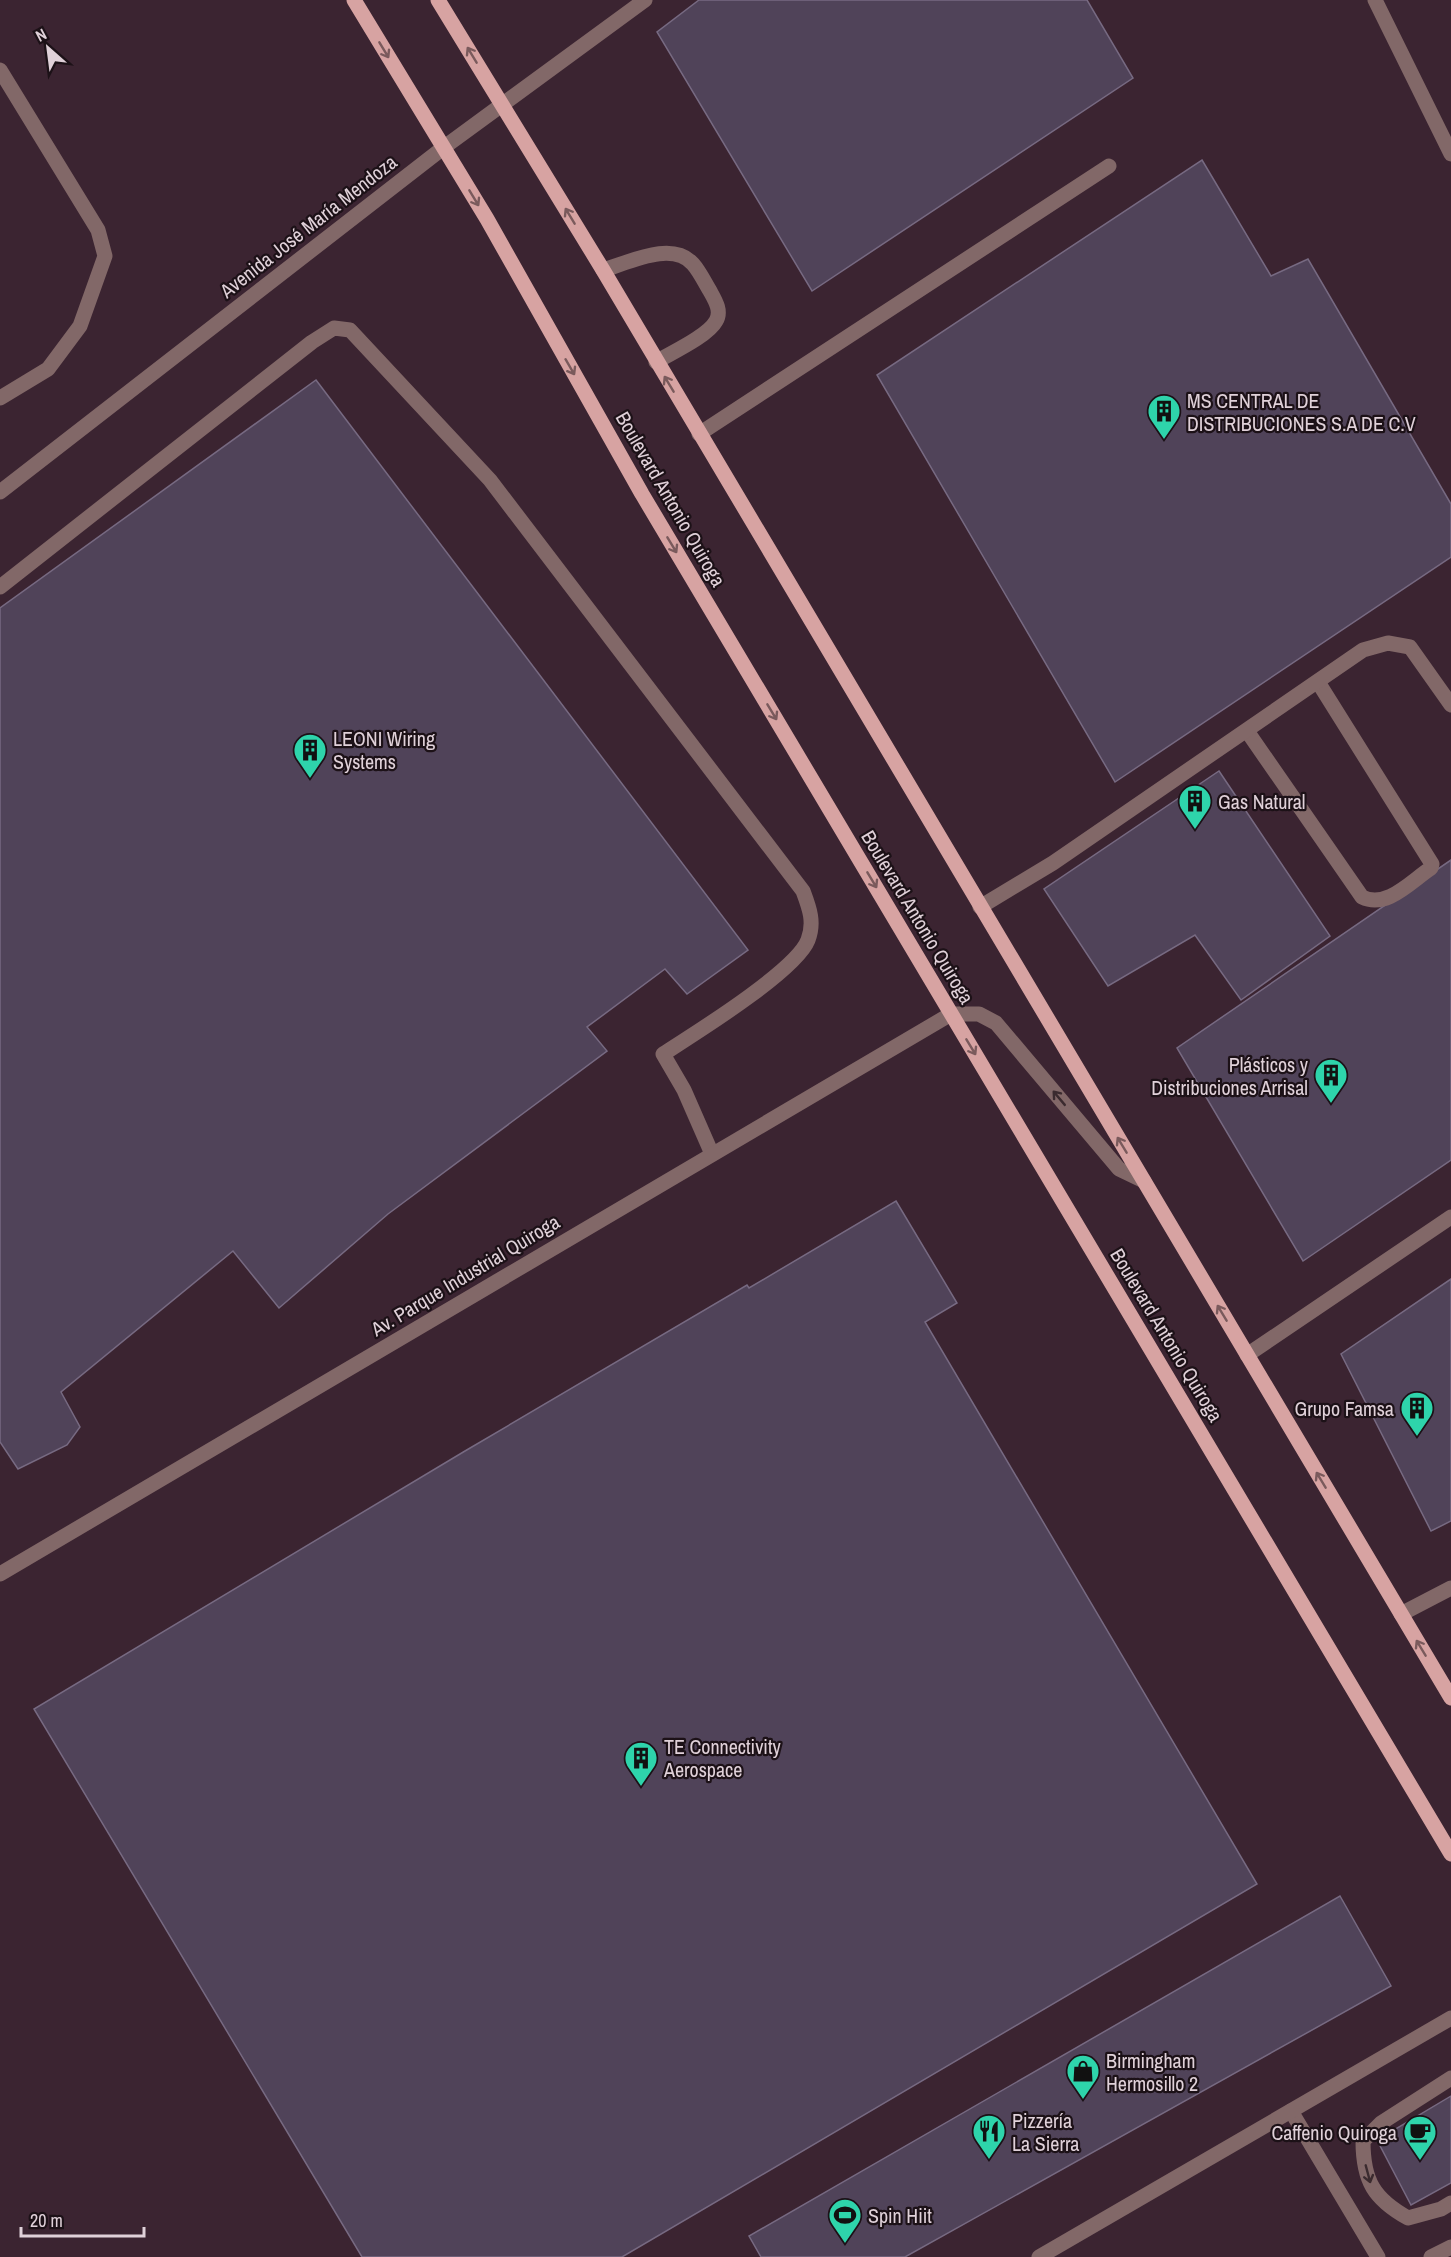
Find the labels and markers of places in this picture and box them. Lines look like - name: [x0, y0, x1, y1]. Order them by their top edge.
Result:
- place label: MS CENTRAL DE DISTRIBUCIONES S.A DE C.V: [1187, 387, 1416, 437]
- building icon: MS CENTRAL DE DISTRIBUCIONES S.A DE C.V: [1146, 393, 1182, 440]
- place label: LEONI Wiring Systems: [333, 725, 435, 775]
- building icon: LEONI Wiring Systems: [292, 732, 328, 779]
- building icon: Gas Natural: [1177, 783, 1213, 830]
- place label: Gas Natural: [1218, 788, 1306, 815]
- place label: Plásticos y Distribuciones Arrisal: [1151, 1051, 1309, 1101]
- building icon: Plásticos y Distribuciones Arrisal: [1313, 1057, 1349, 1104]
- building icon: Grupo Famsa: [1399, 1390, 1435, 1437]
- place label: Grupo Famsa: [1295, 1395, 1394, 1422]
- place label: TE Connectivity Aerospace: [663, 1733, 781, 1783]
- building icon: TE Connectivity Aerospace: [623, 1740, 659, 1787]
- place label: Birmingham Hermosillo 2: [1106, 2047, 1198, 2097]
- shop icon: Birmingham Hermosillo 2: [1065, 2053, 1101, 2100]
- place label: Pizzería La Sierra: [1012, 2107, 1079, 2157]
- restaurant icon: Pizzería La Sierra: [971, 2113, 1007, 2160]
- cafe icon: Caffenio Quiroga: [1402, 2114, 1438, 2161]
- place label: Caffenio Quiroga: [1271, 2119, 1397, 2146]
- sports icon: Spin Hiit: [827, 2197, 863, 2244]
- place label: Spin Hiit: [868, 2202, 932, 2229]

